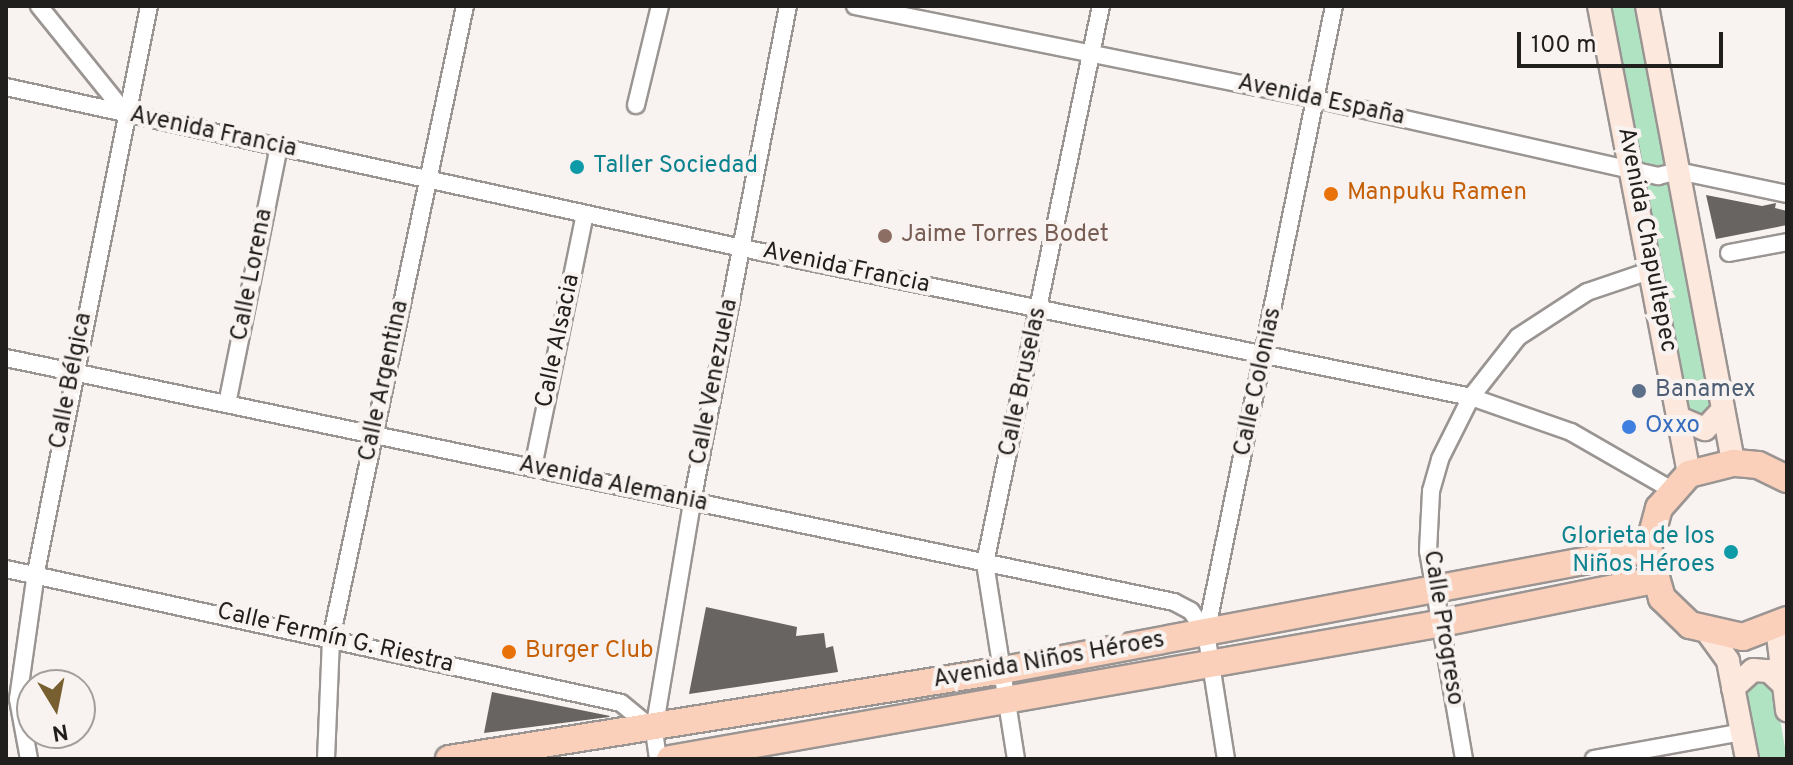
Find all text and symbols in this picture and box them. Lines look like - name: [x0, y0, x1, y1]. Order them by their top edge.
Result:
- scale bar: [1521, 16, 1727, 66]
- text: 100 m: [1531, 31, 1597, 61]
- street label: Avenida España: [1235, 69, 1407, 133]
- street label: Avenida Francia: [127, 101, 299, 165]
- street label: Avenida Chapultepec: [1610, 125, 1682, 355]
- place label: Taller Sociedad: [593, 153, 758, 181]
- marker: Taller Sociedad: [568, 158, 586, 176]
- place label: Manpuku Ramen: [1347, 180, 1527, 208]
- marker: Manpuku Ramen: [1322, 185, 1340, 203]
- street label: Calle Lorena: [226, 206, 280, 344]
- place label: Jaime Torres Bodet: [901, 222, 1110, 250]
- marker: Jaime Torres Bodet: [876, 227, 894, 245]
- street label: Avenida Francia: [760, 237, 932, 301]
- street label: Calle Alsacia: [531, 271, 587, 411]
- street label: Calle Venezuela: [685, 296, 745, 468]
- street label: Calle Argentina: [354, 297, 416, 465]
- street label: Calle Bruselas: [994, 305, 1054, 459]
- street label: Calle Colonias: [1229, 305, 1289, 459]
- street label: Calle Bélgica: [45, 310, 99, 452]
- place label: Banamex: [1655, 377, 1756, 405]
- marker: Banamex: [1630, 382, 1648, 400]
- place label: Oxxo: [1645, 413, 1700, 441]
- marker: Oxxo: [1620, 418, 1638, 436]
- street label: Avenida Alemania: [516, 451, 710, 519]
- place label: Glorieta de los Niños Héroes: [1561, 524, 1715, 580]
- marker: Glorieta de los Niños Héroes: [1722, 543, 1740, 561]
- street label: Calle Progreso: [1416, 549, 1468, 707]
- street label: Calle Fermín G. Riestra: [214, 598, 456, 680]
- street label: Avenida Niños Héroes: [931, 626, 1167, 696]
- place label: Burger Club: [525, 638, 653, 666]
- marker: Burger Club: [500, 643, 518, 661]
- north arrow: [16, 669, 96, 749]
- text: N: [50, 716, 70, 746]

